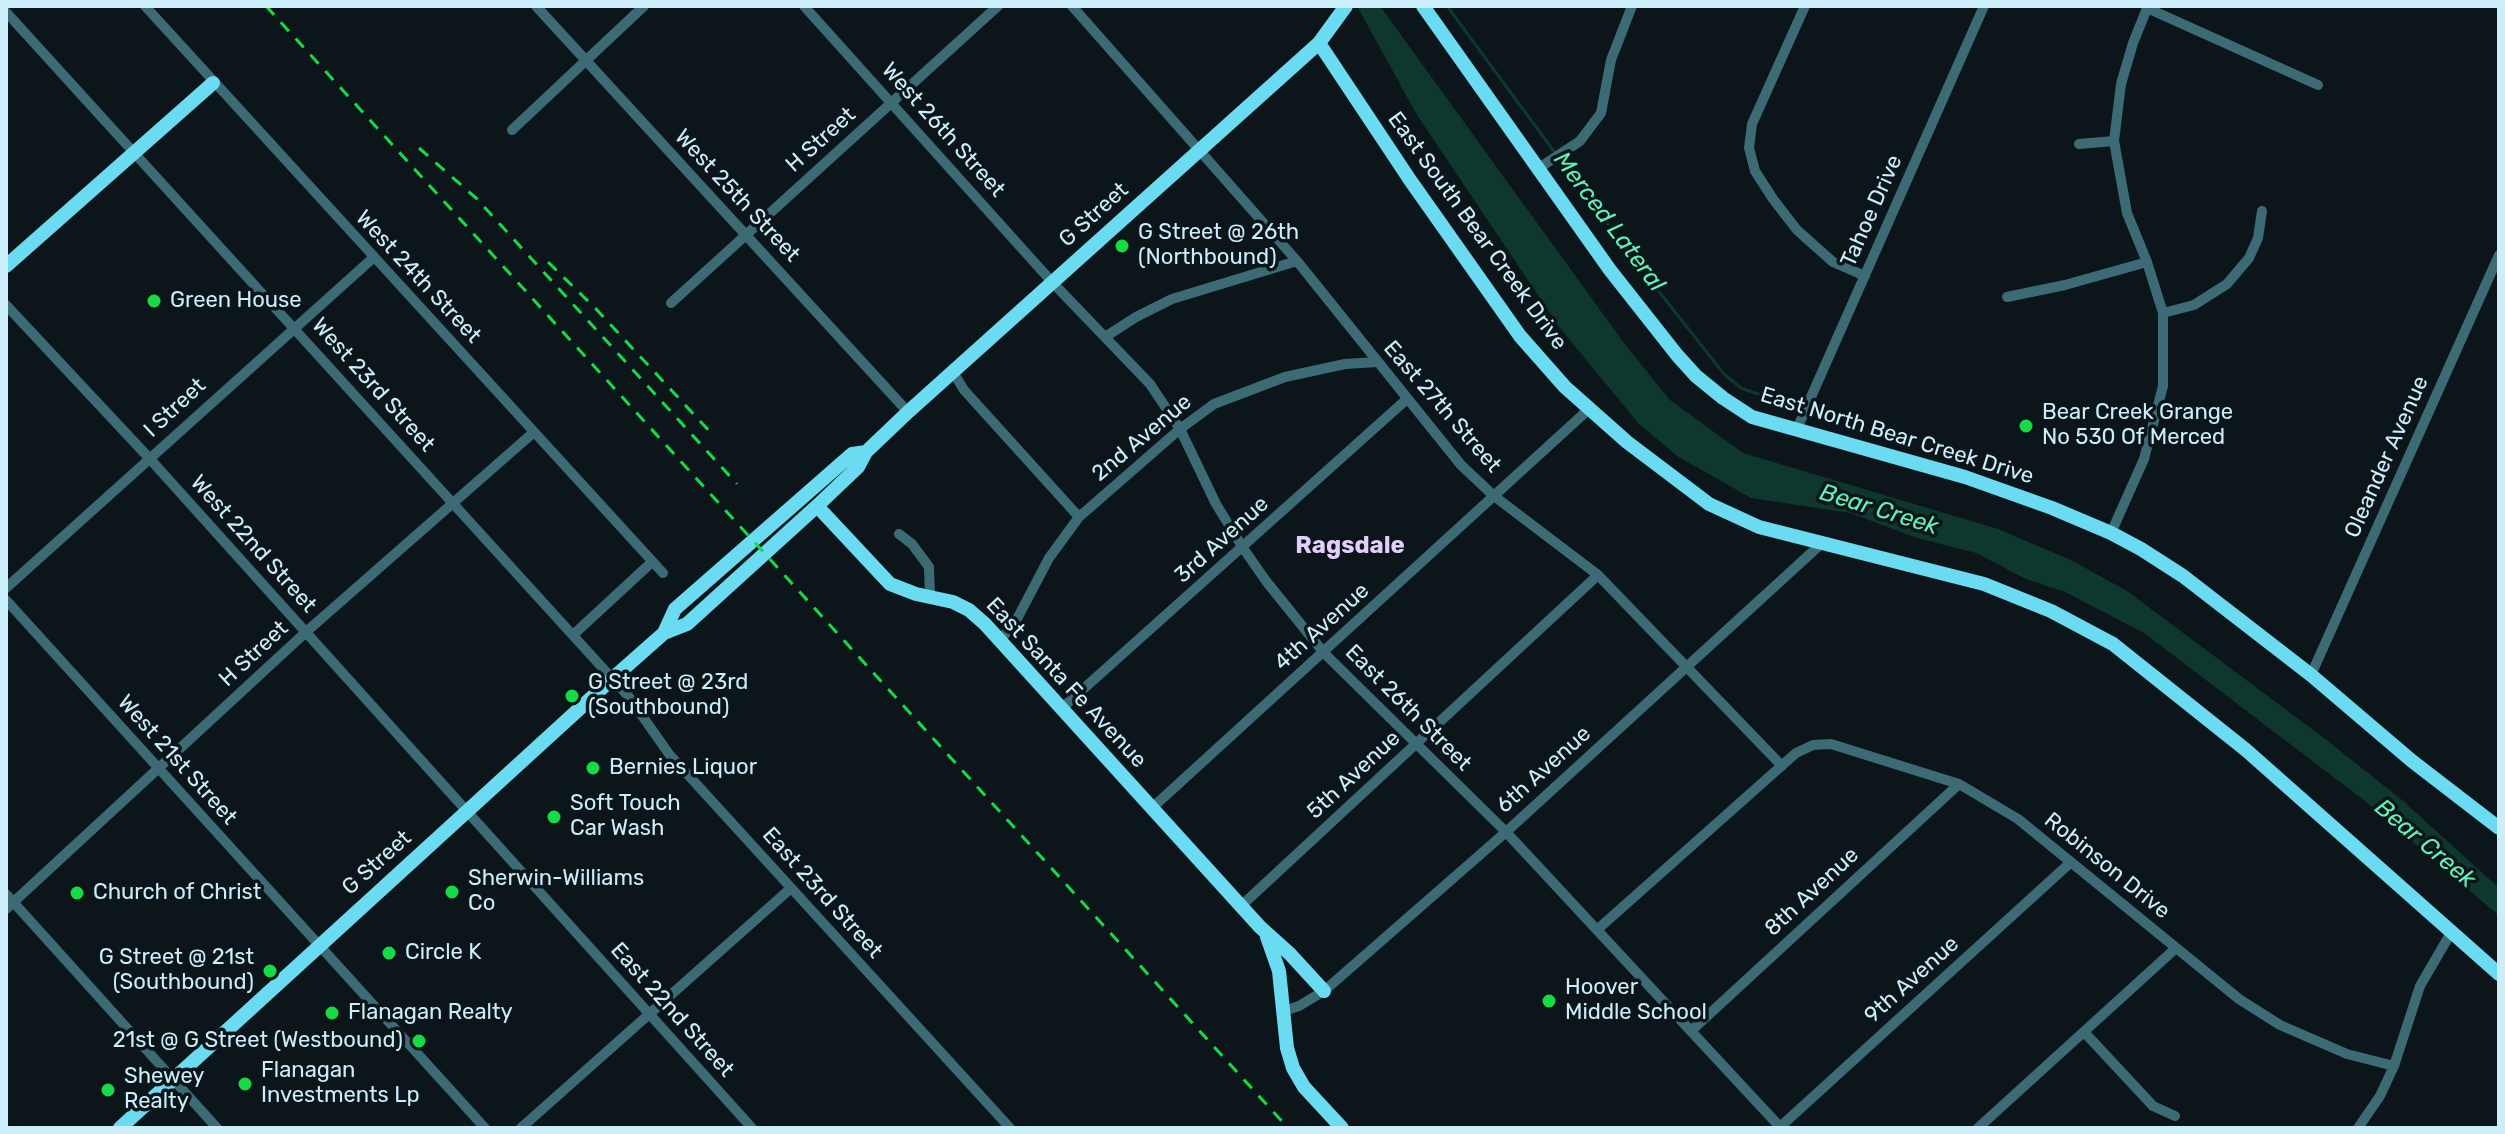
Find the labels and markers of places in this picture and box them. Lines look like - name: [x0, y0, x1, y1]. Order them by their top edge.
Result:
- place label: G Street @ 26th (Northbound): [1138, 220, 1299, 272]
- marker: G Street @ 26th (Northbound): [1113, 237, 1131, 255]
- place label: Green House: [170, 288, 302, 314]
- marker: Green House: [145, 292, 163, 310]
- place label: Bear Creek Grange No 530 Of Merced: [2042, 400, 2233, 452]
- marker: Bear Creek Grange No 530 Of Merced: [2017, 417, 2035, 435]
- place label: G Street @ 23rd (Southbound): [588, 670, 748, 722]
- marker: G Street @ 23rd (Southbound): [563, 687, 581, 705]
- place label: Bernies Liquor: [609, 755, 757, 781]
- marker: Bernies Liquor: [584, 759, 602, 777]
- place label: Soft Touch Car Wash: [570, 791, 681, 842]
- marker: Soft Touch Car Wash: [545, 808, 563, 826]
- place label: Sherwin-Williams Co: [468, 866, 644, 918]
- place label: Church of Christ: [93, 880, 261, 906]
- marker: Sherwin-Williams Co: [443, 883, 461, 901]
- marker: Church of Christ: [68, 884, 86, 902]
- place label: Circle K: [405, 940, 482, 966]
- marker: Circle K: [380, 944, 398, 962]
- place label: G Street @ 21st (Southbound): [99, 945, 254, 996]
- marker: G Street @ 21st (Southbound): [261, 962, 279, 980]
- place label: Hoover Middle School: [1565, 975, 1707, 1026]
- marker: Hoover Middle School: [1540, 992, 1558, 1010]
- place label: Flanagan Realty: [348, 1000, 513, 1026]
- marker: Flanagan Realty: [323, 1004, 341, 1022]
- place label: 21st @ G Street (Westbound): [113, 1028, 403, 1054]
- marker: 21st @ G Street (Westbound): [410, 1032, 428, 1050]
- place label: Flanagan Investments Lp: [261, 1058, 420, 1110]
- place label: Shewey Realty: [124, 1064, 204, 1116]
- marker: Flanagan Investments Lp: [236, 1075, 254, 1093]
- marker: Shewey Realty: [99, 1081, 117, 1099]

